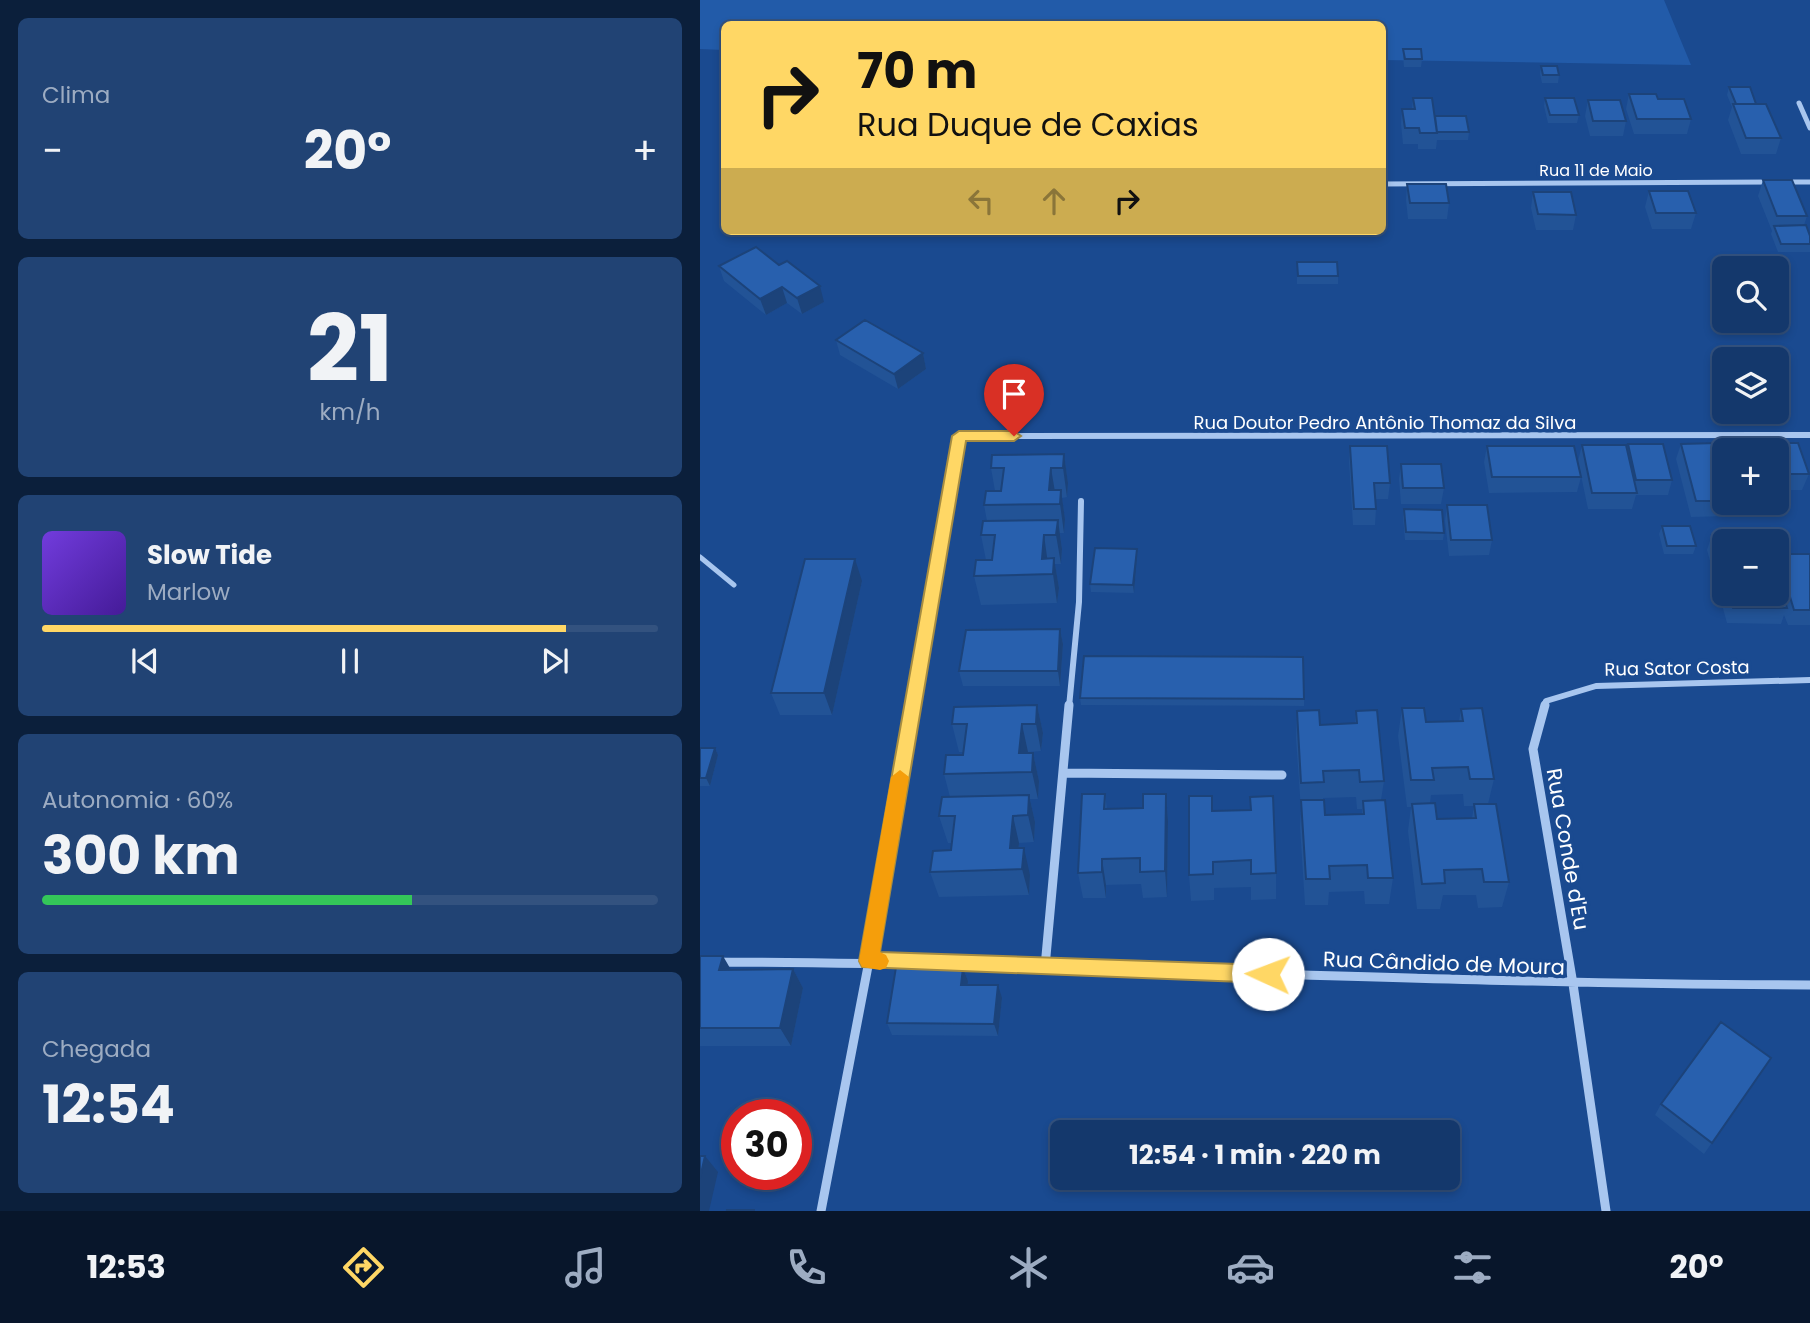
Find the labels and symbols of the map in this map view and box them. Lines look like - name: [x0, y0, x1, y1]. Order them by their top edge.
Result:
- street label: Rua 11 de Maio: [1539, 159, 1653, 182]
- pin: [984, 364, 1044, 436]
- street label: Rua Doutor Pedro Antônio Thomaz da Silva: [1194, 410, 1576, 435]
- street label: Rua Sator Costa: [1604, 654, 1750, 682]
- street label: Rua Conde d'Eu: [1540, 766, 1596, 932]
- position arrow: [1231, 937, 1305, 1011]
- street label: Rua Cândido de Moura: [1322, 944, 1566, 982]
- speed limit sign: 30: [721, 1099, 812, 1190]

